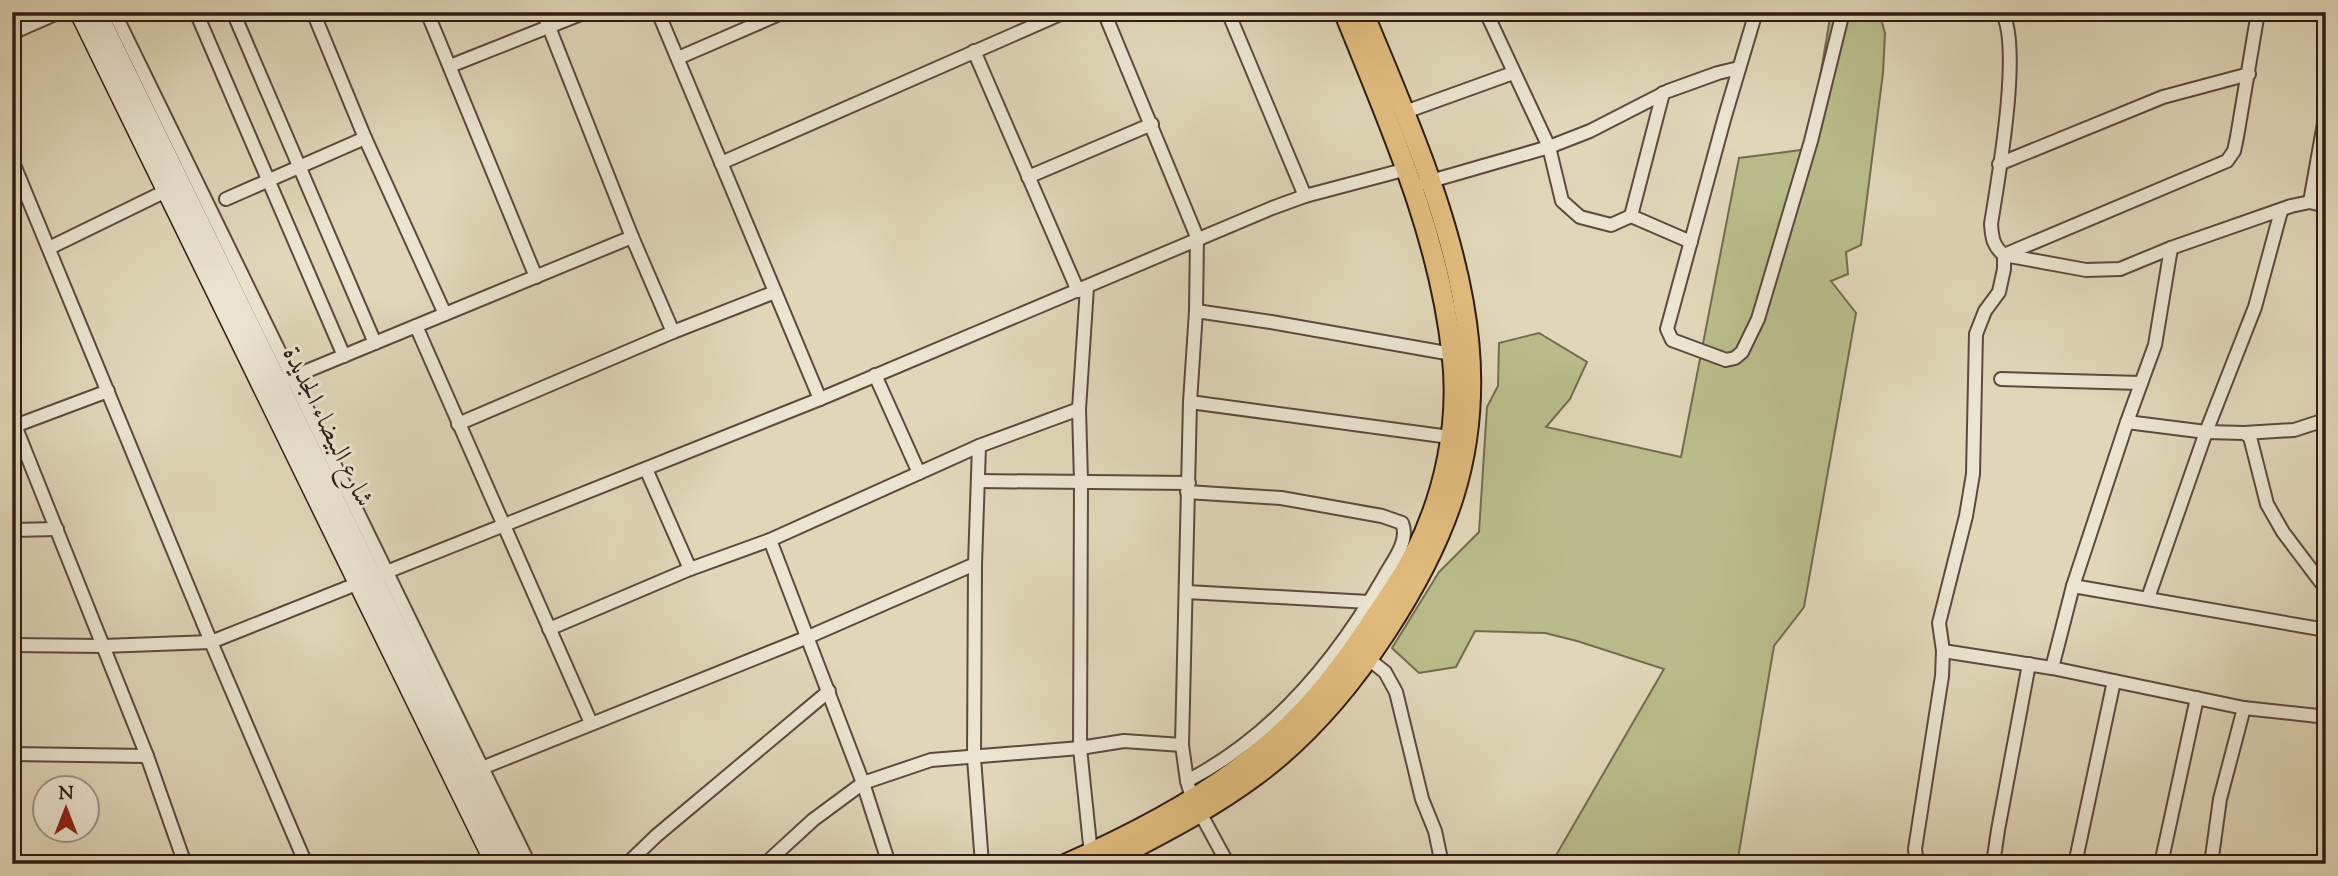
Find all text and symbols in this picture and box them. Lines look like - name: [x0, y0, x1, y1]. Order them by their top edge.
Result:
- street label: شارع البيضاء الجديدة: [271, 341, 382, 514]
- north arrow: [32, 774, 102, 844]
- text: N: [58, 781, 74, 808]

